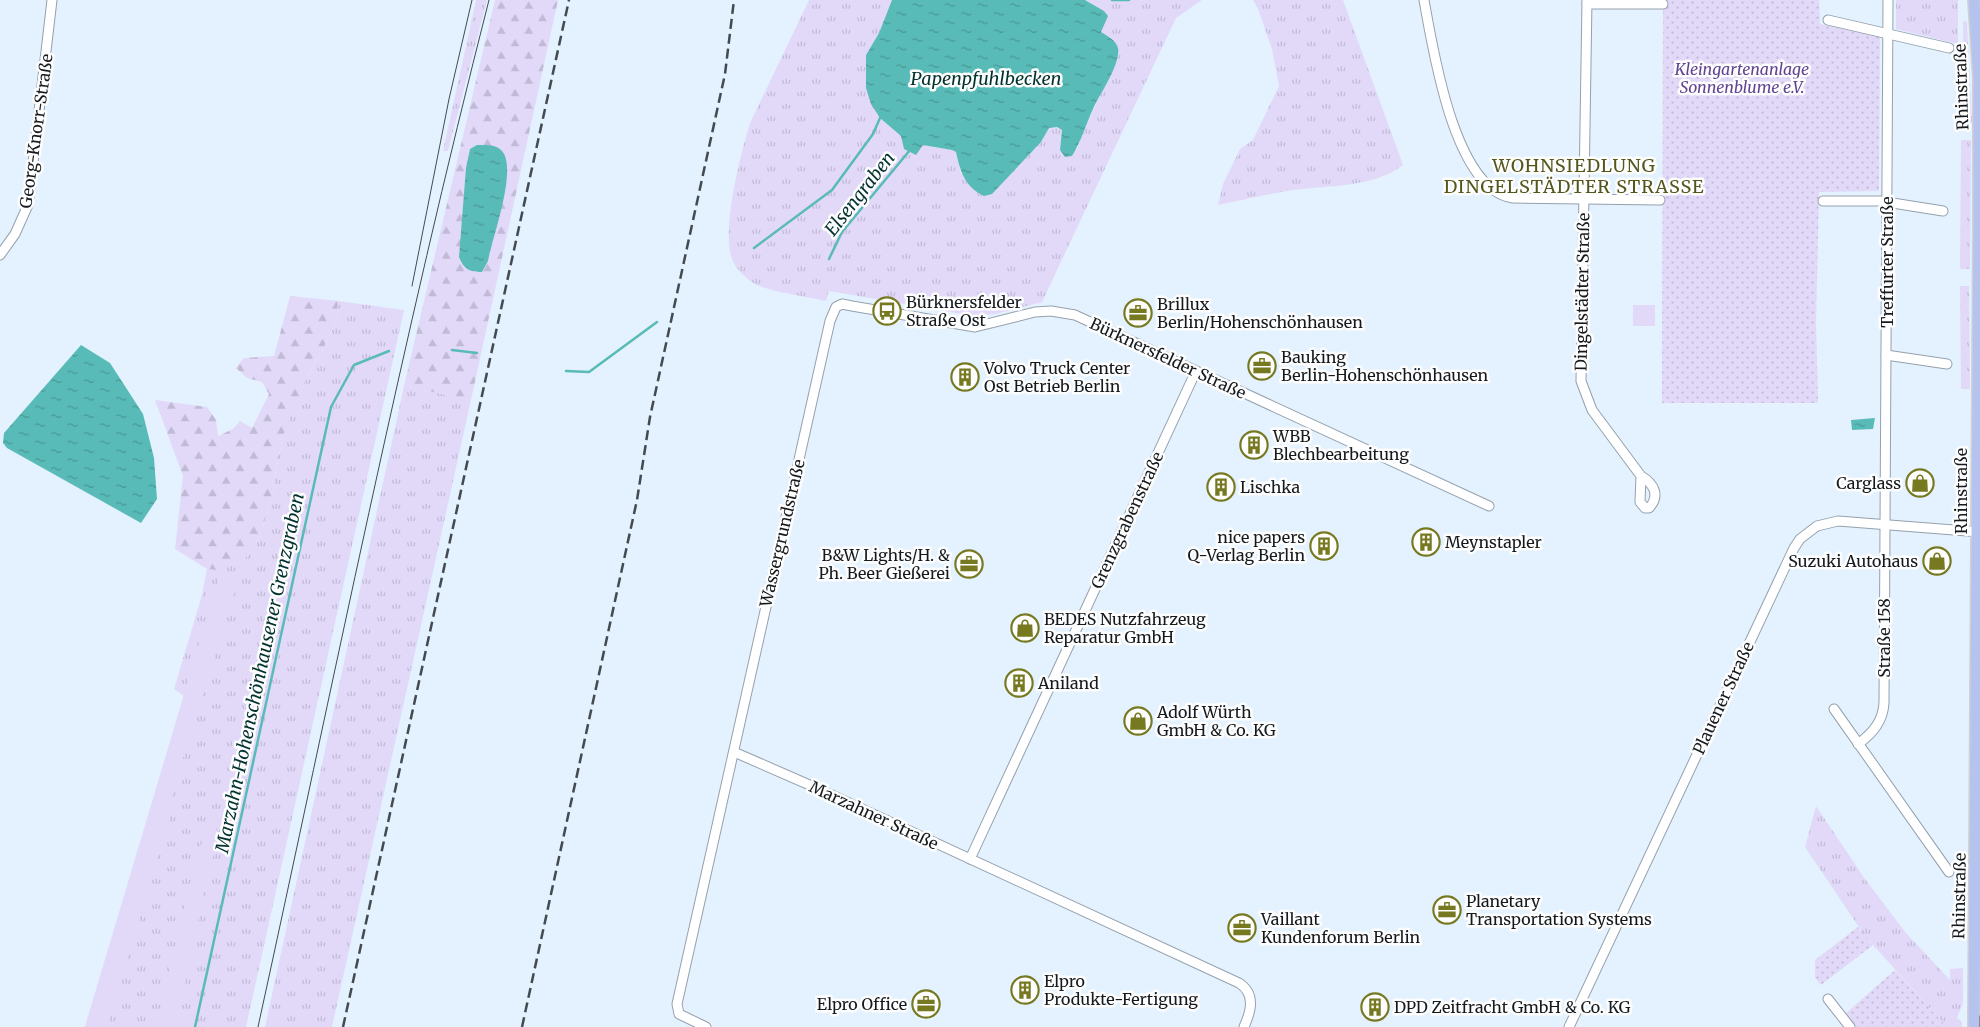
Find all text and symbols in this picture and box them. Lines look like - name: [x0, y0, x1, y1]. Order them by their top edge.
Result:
- street label: Rhinstraße: [1949, 44, 1973, 130]
- street label: Georg-Knorr-Straße: [15, 53, 57, 209]
- park label: Kleingartenanlage Sonnenblume e.V.: [1674, 59, 1809, 97]
- water label: Papenpfuhlbecken: [911, 67, 1061, 90]
- water label: Elsengraben: [820, 147, 900, 240]
- district label: WOHNSIEDLUNG DINGELSTÄDTER STRASSE: [1444, 154, 1704, 198]
- street label: Treffurter Straße: [1877, 196, 1897, 328]
- street label: Dingelstädter Straße: [1571, 213, 1593, 371]
- place label: Bürknersfelder Straße Ost: [906, 292, 1022, 330]
- place label: Brillux Berlin/Hohenschönhausen: [1157, 294, 1363, 332]
- bus stop icon: Bürknersfelder Straße Ost: [872, 296, 902, 326]
- office icon: Brillux Berlin/Hohenschönhausen: [1123, 298, 1153, 328]
- street label: Bürknersfelder Straße: [1087, 313, 1249, 403]
- place label: Bauking Berlin-Hohenschönhausen: [1281, 347, 1489, 385]
- office icon: Bauking Berlin-Hohenschönhausen: [1247, 351, 1277, 381]
- place label: Volvo Truck Center Ost Betrieb Berlin: [983, 358, 1130, 396]
- building icon: Volvo Truck Center Ost Betrieb Berlin: [950, 362, 980, 392]
- place label: WBB Blechbearbeitung: [1272, 426, 1409, 464]
- building icon: WBB Blechbearbeitung: [1239, 430, 1269, 460]
- street label: Grenzgrabenstraße: [1087, 448, 1167, 592]
- street label: Rhinstraße: [1951, 448, 1971, 534]
- street label: Wassergrundstraße: [755, 457, 809, 610]
- shop icon: Carglass: [1905, 468, 1935, 498]
- building icon: Lischka: [1206, 472, 1236, 502]
- place label: Carglass: [1836, 473, 1901, 493]
- place label: Lischka: [1240, 477, 1300, 497]
- water label: Marzahn-Hohenschönhausener Grenzgraben: [210, 491, 309, 856]
- place label: nice papers Q-Verlag Berlin: [1188, 527, 1305, 565]
- building icon: Meynstapler: [1411, 527, 1441, 557]
- building icon: nice papers Q-Verlag Berlin: [1309, 531, 1339, 561]
- place label: Meynstapler: [1445, 532, 1542, 552]
- place label: B&W Lights/H. & Ph. Beer Gießerei: [819, 545, 950, 583]
- shop icon: Suzuki Autohaus: [1922, 546, 1952, 576]
- office icon: B&W Lights/H. & Ph. Beer Gießerei: [954, 549, 984, 579]
- place label: Suzuki Autohaus: [1788, 551, 1918, 571]
- street label: Straße 158: [1874, 598, 1894, 678]
- place label: BEDES Nutzfahrzeug Reparatur GmbH: [1044, 609, 1206, 647]
- shop icon: BEDES Nutzfahrzeug Reparatur GmbH: [1010, 613, 1040, 643]
- street label: Plauener Straße: [1688, 639, 1758, 757]
- building icon: Aniland: [1004, 668, 1034, 698]
- place label: Aniland: [1037, 673, 1099, 693]
- place label: Adolf Würth GmbH & Co. KG: [1156, 702, 1276, 740]
- shop icon: Adolf Würth GmbH & Co. KG: [1123, 706, 1153, 736]
- street label: Marzahner Straße: [806, 776, 942, 854]
- street label: Rhinstraße: [1948, 853, 1970, 939]
- place label: Planetary Transportation Systems: [1466, 891, 1652, 929]
- office icon: Planetary Transportation Systems: [1432, 895, 1462, 925]
- place label: Vaillant Kundenforum Berlin: [1260, 909, 1421, 947]
- office icon: Vaillant Kundenforum Berlin: [1227, 913, 1257, 943]
- place label: Elpro Produkte-Fertigung: [1044, 971, 1198, 1009]
- building icon: Elpro Produkte-Fertigung: [1010, 975, 1040, 1005]
- office icon: Elpro Office: [911, 989, 941, 1019]
- building icon: DPD Zeitfracht GmbH & Co. KG: [1360, 992, 1390, 1022]
- place label: Elpro Office: [817, 994, 907, 1014]
- place label: DPD Zeitfracht GmbH & Co. KG: [1394, 997, 1631, 1017]

